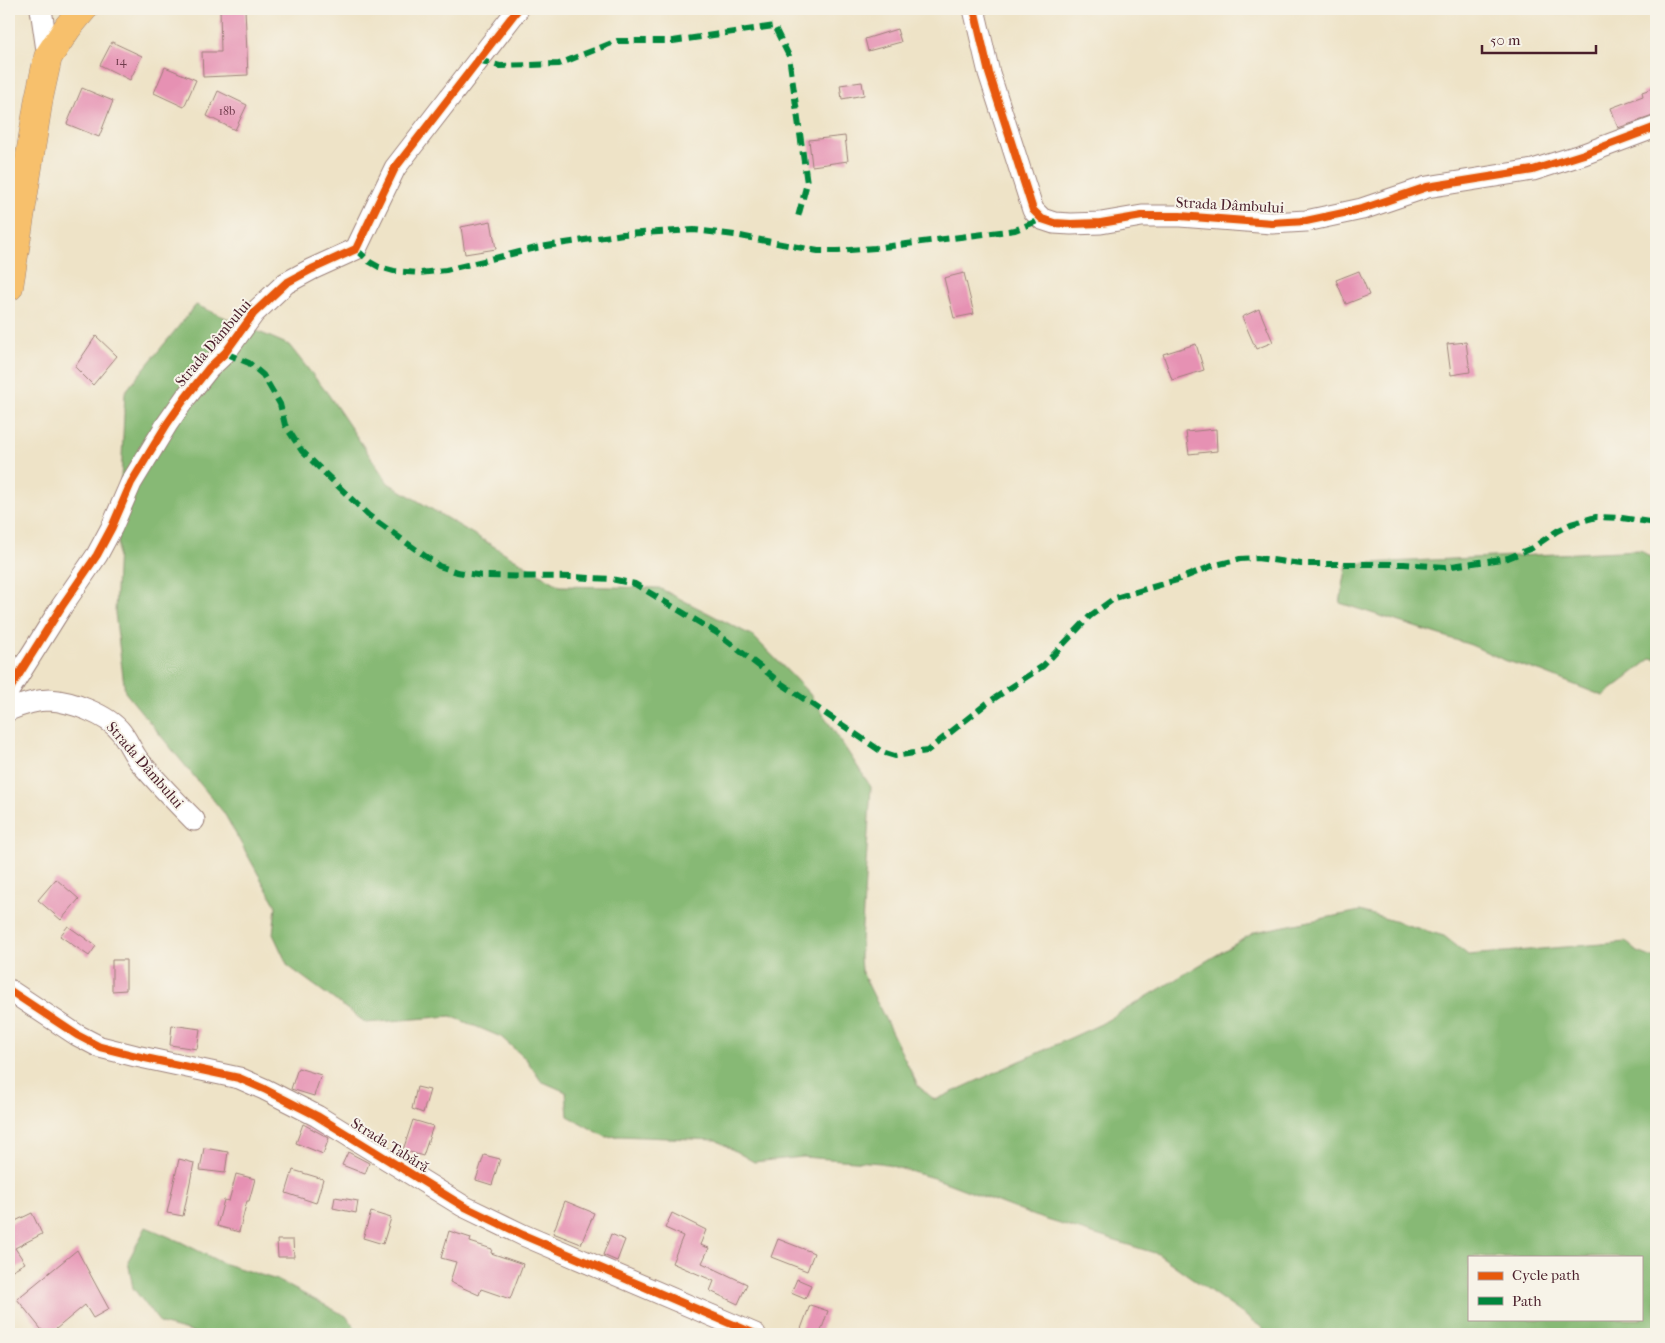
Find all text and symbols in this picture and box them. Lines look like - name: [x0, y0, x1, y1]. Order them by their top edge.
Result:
- scale bar: [1482, 22, 1596, 54]
- text: 50 m: [1490, 31, 1521, 49]
- house number: 14: [115, 54, 128, 68]
- house number: 18b: [219, 104, 235, 118]
- street label: Strada Dâmbului: [1175, 193, 1285, 217]
- street label: Strada Dâmbului: [171, 295, 255, 390]
- street label: Strada Dâmbului: [103, 718, 188, 812]
- street label: Strada Tabără: [348, 1114, 433, 1177]
- legend: [1468, 1256, 1642, 1320]
- text: Cycle path: [1512, 1266, 1580, 1284]
- text: Path: [1512, 1292, 1542, 1310]

